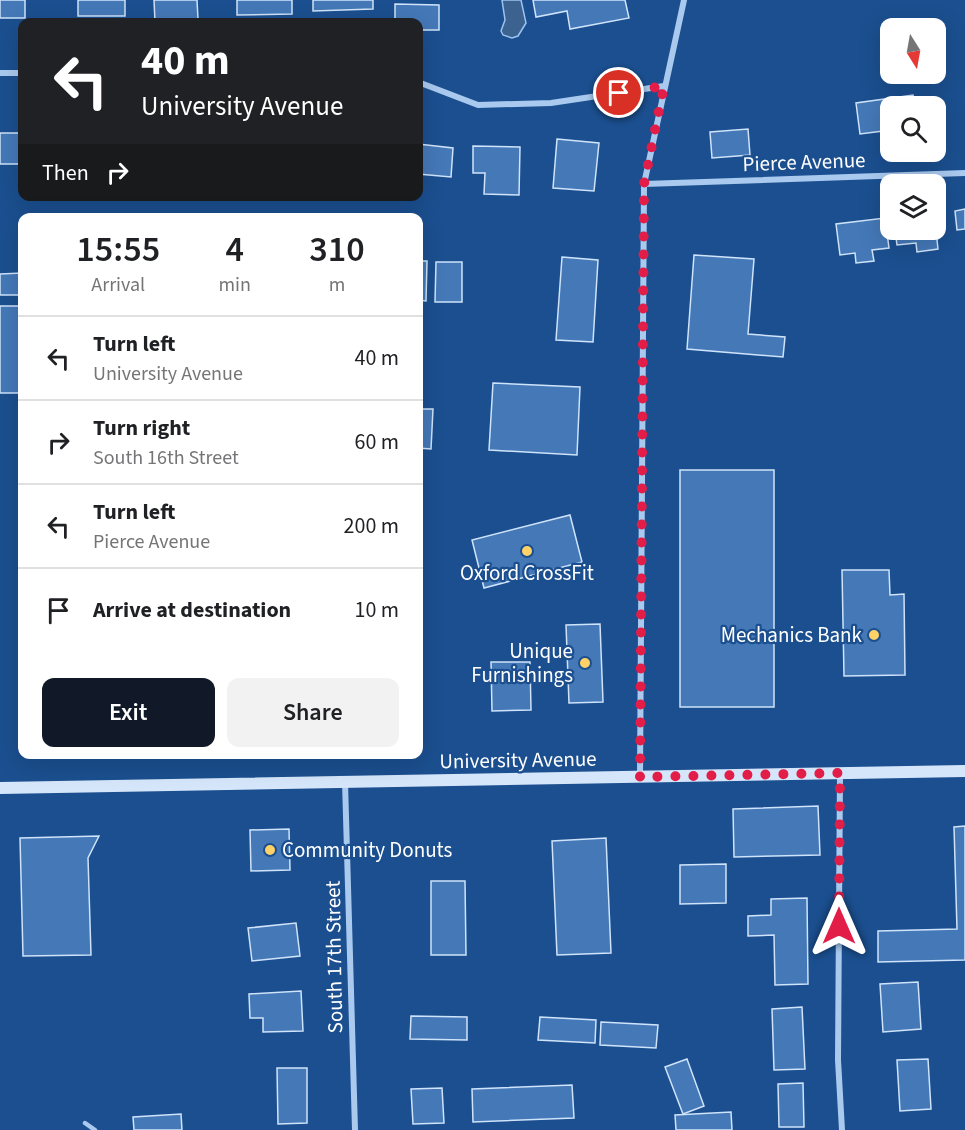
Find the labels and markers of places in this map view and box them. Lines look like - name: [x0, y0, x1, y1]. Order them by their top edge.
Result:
- pin: [593, 67, 644, 118]
- marker: Oxford CrossFit: [520, 544, 534, 558]
- place label: Oxford CrossFit: [460, 558, 594, 588]
- place label: Mechanics Bank: [721, 620, 863, 650]
- marker: Mechanics Bank: [867, 628, 881, 642]
- place label: Unique Furnishings: [471, 636, 573, 690]
- marker: Unique Furnishings: [578, 656, 592, 670]
- place label: Community Donuts: [282, 835, 452, 865]
- marker: Community Donuts: [263, 843, 277, 857]

